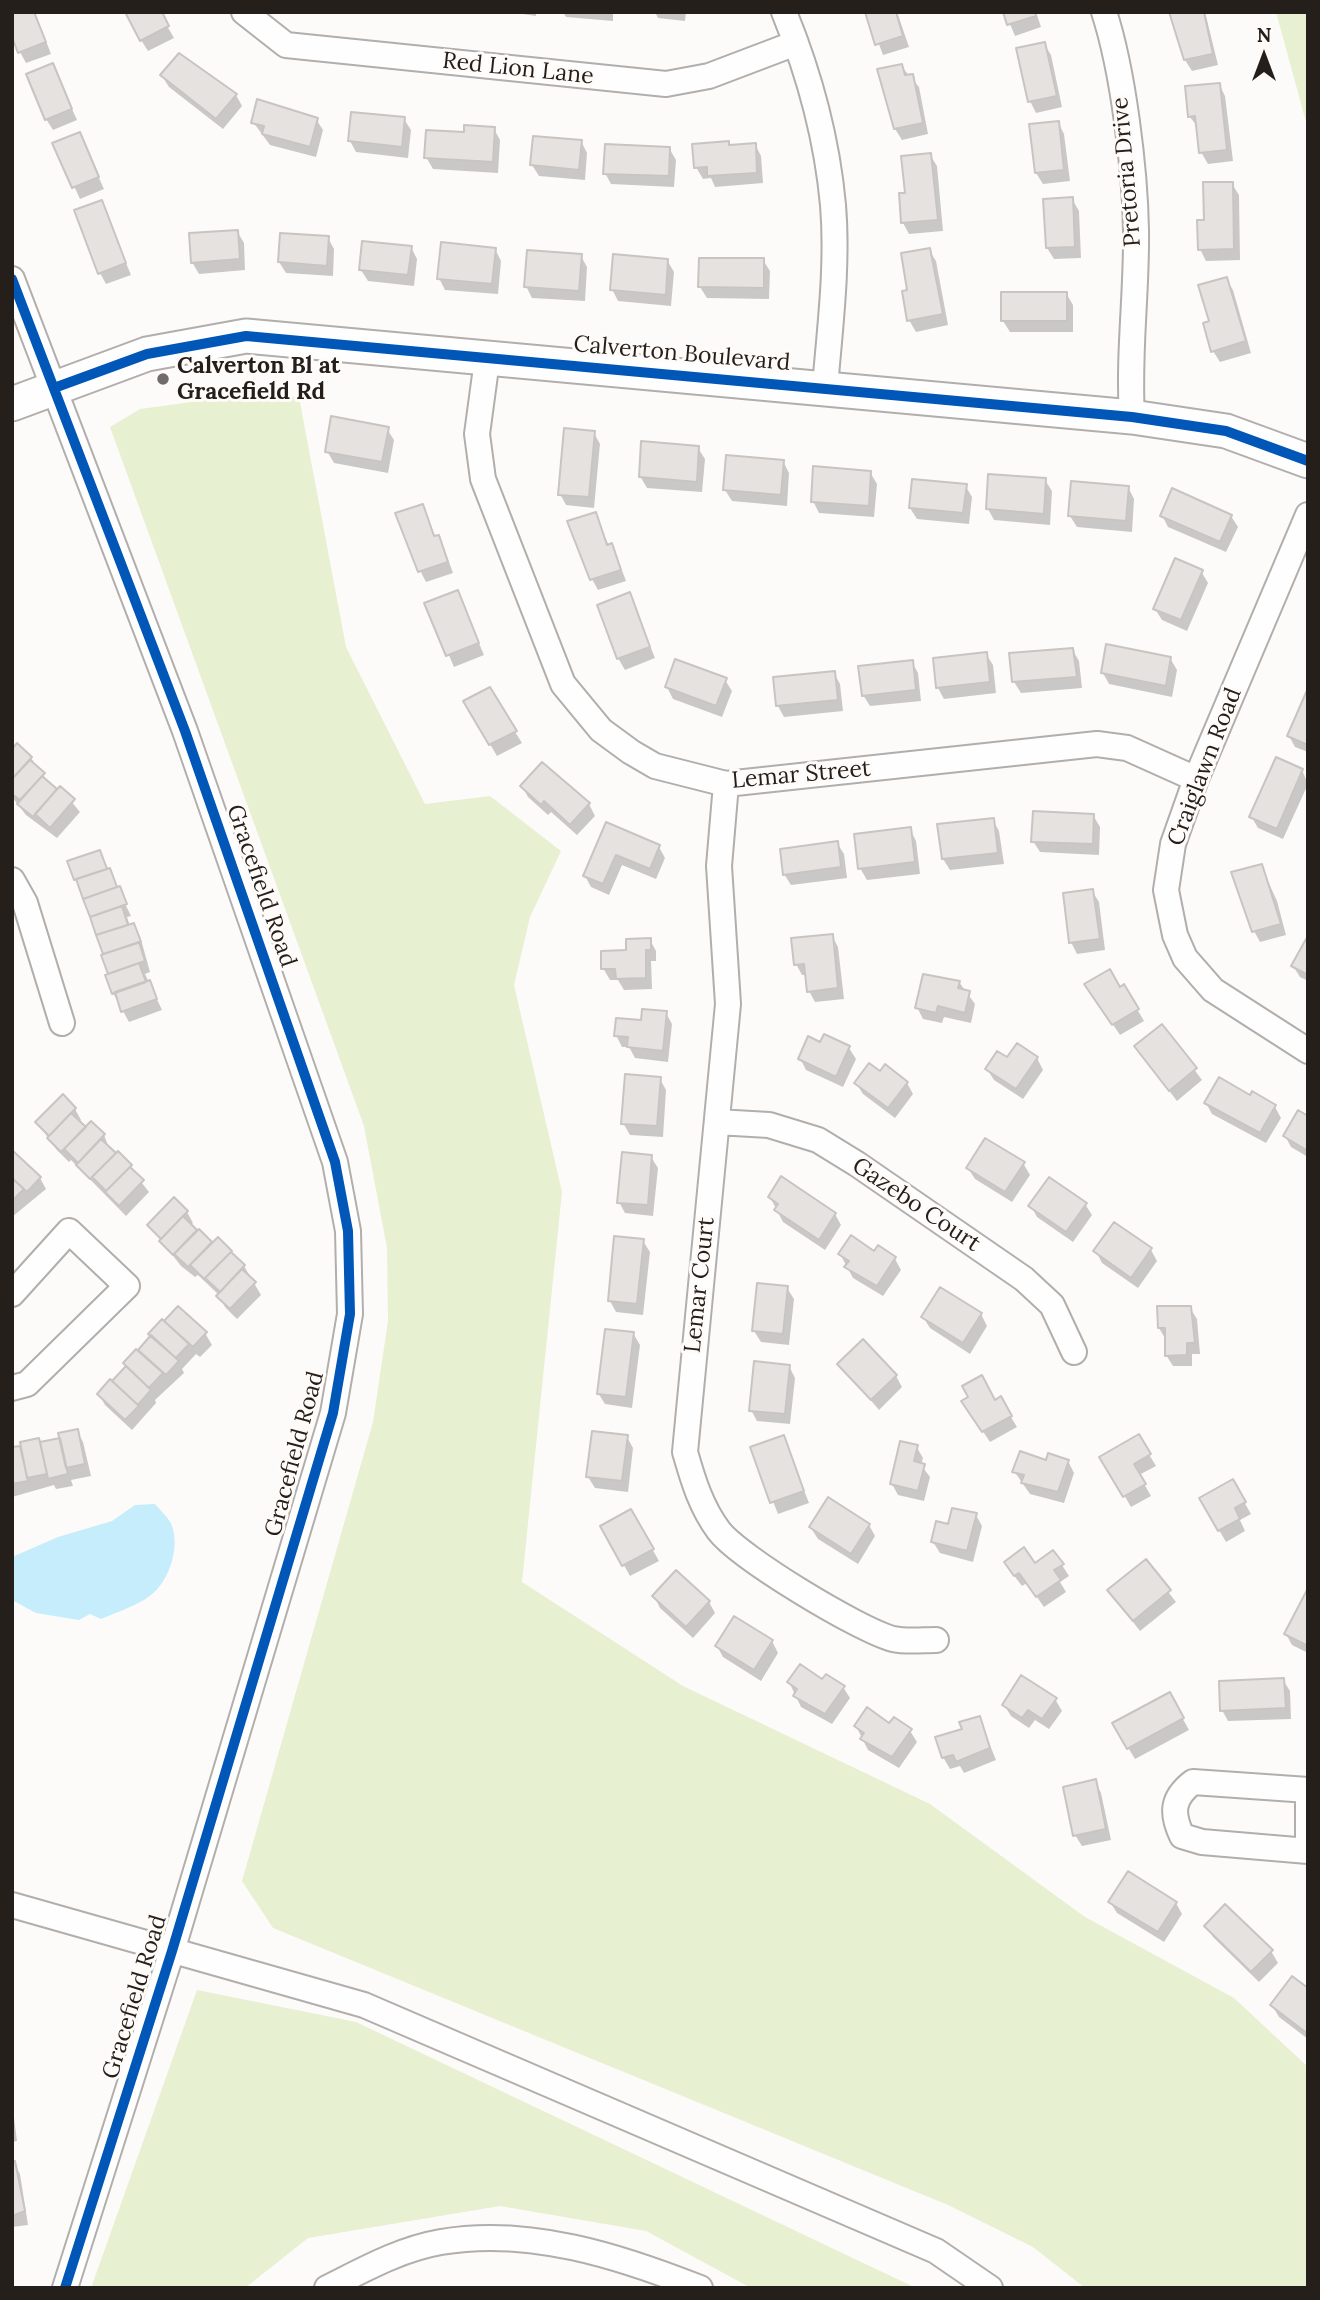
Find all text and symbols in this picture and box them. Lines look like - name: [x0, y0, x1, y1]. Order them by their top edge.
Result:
- north arrow: [1229, 21, 1299, 91]
- text: N: [1257, 23, 1271, 47]
- street label: Red Lion Lane: [441, 47, 595, 91]
- street label: Pretoria Drive: [1107, 96, 1147, 248]
- street label: Calverton Boulevard: [572, 331, 792, 377]
- place label: Calverton Bl at Gracefield Rd: [177, 352, 340, 406]
- marker: Calverton Bl at Gracefield Rd: [155, 371, 171, 387]
- street label: Craiglawn Road: [1162, 684, 1248, 850]
- street label: Lemar Street: [730, 755, 872, 795]
- street label: Gracefield Road: [220, 801, 302, 971]
- street label: Gazebo Court: [847, 1152, 985, 1258]
- street label: Lemar Court: [679, 1216, 721, 1354]
- street label: Gracefield Road: [260, 1368, 330, 1540]
- street label: Gracefield Road: [97, 1912, 173, 2082]

